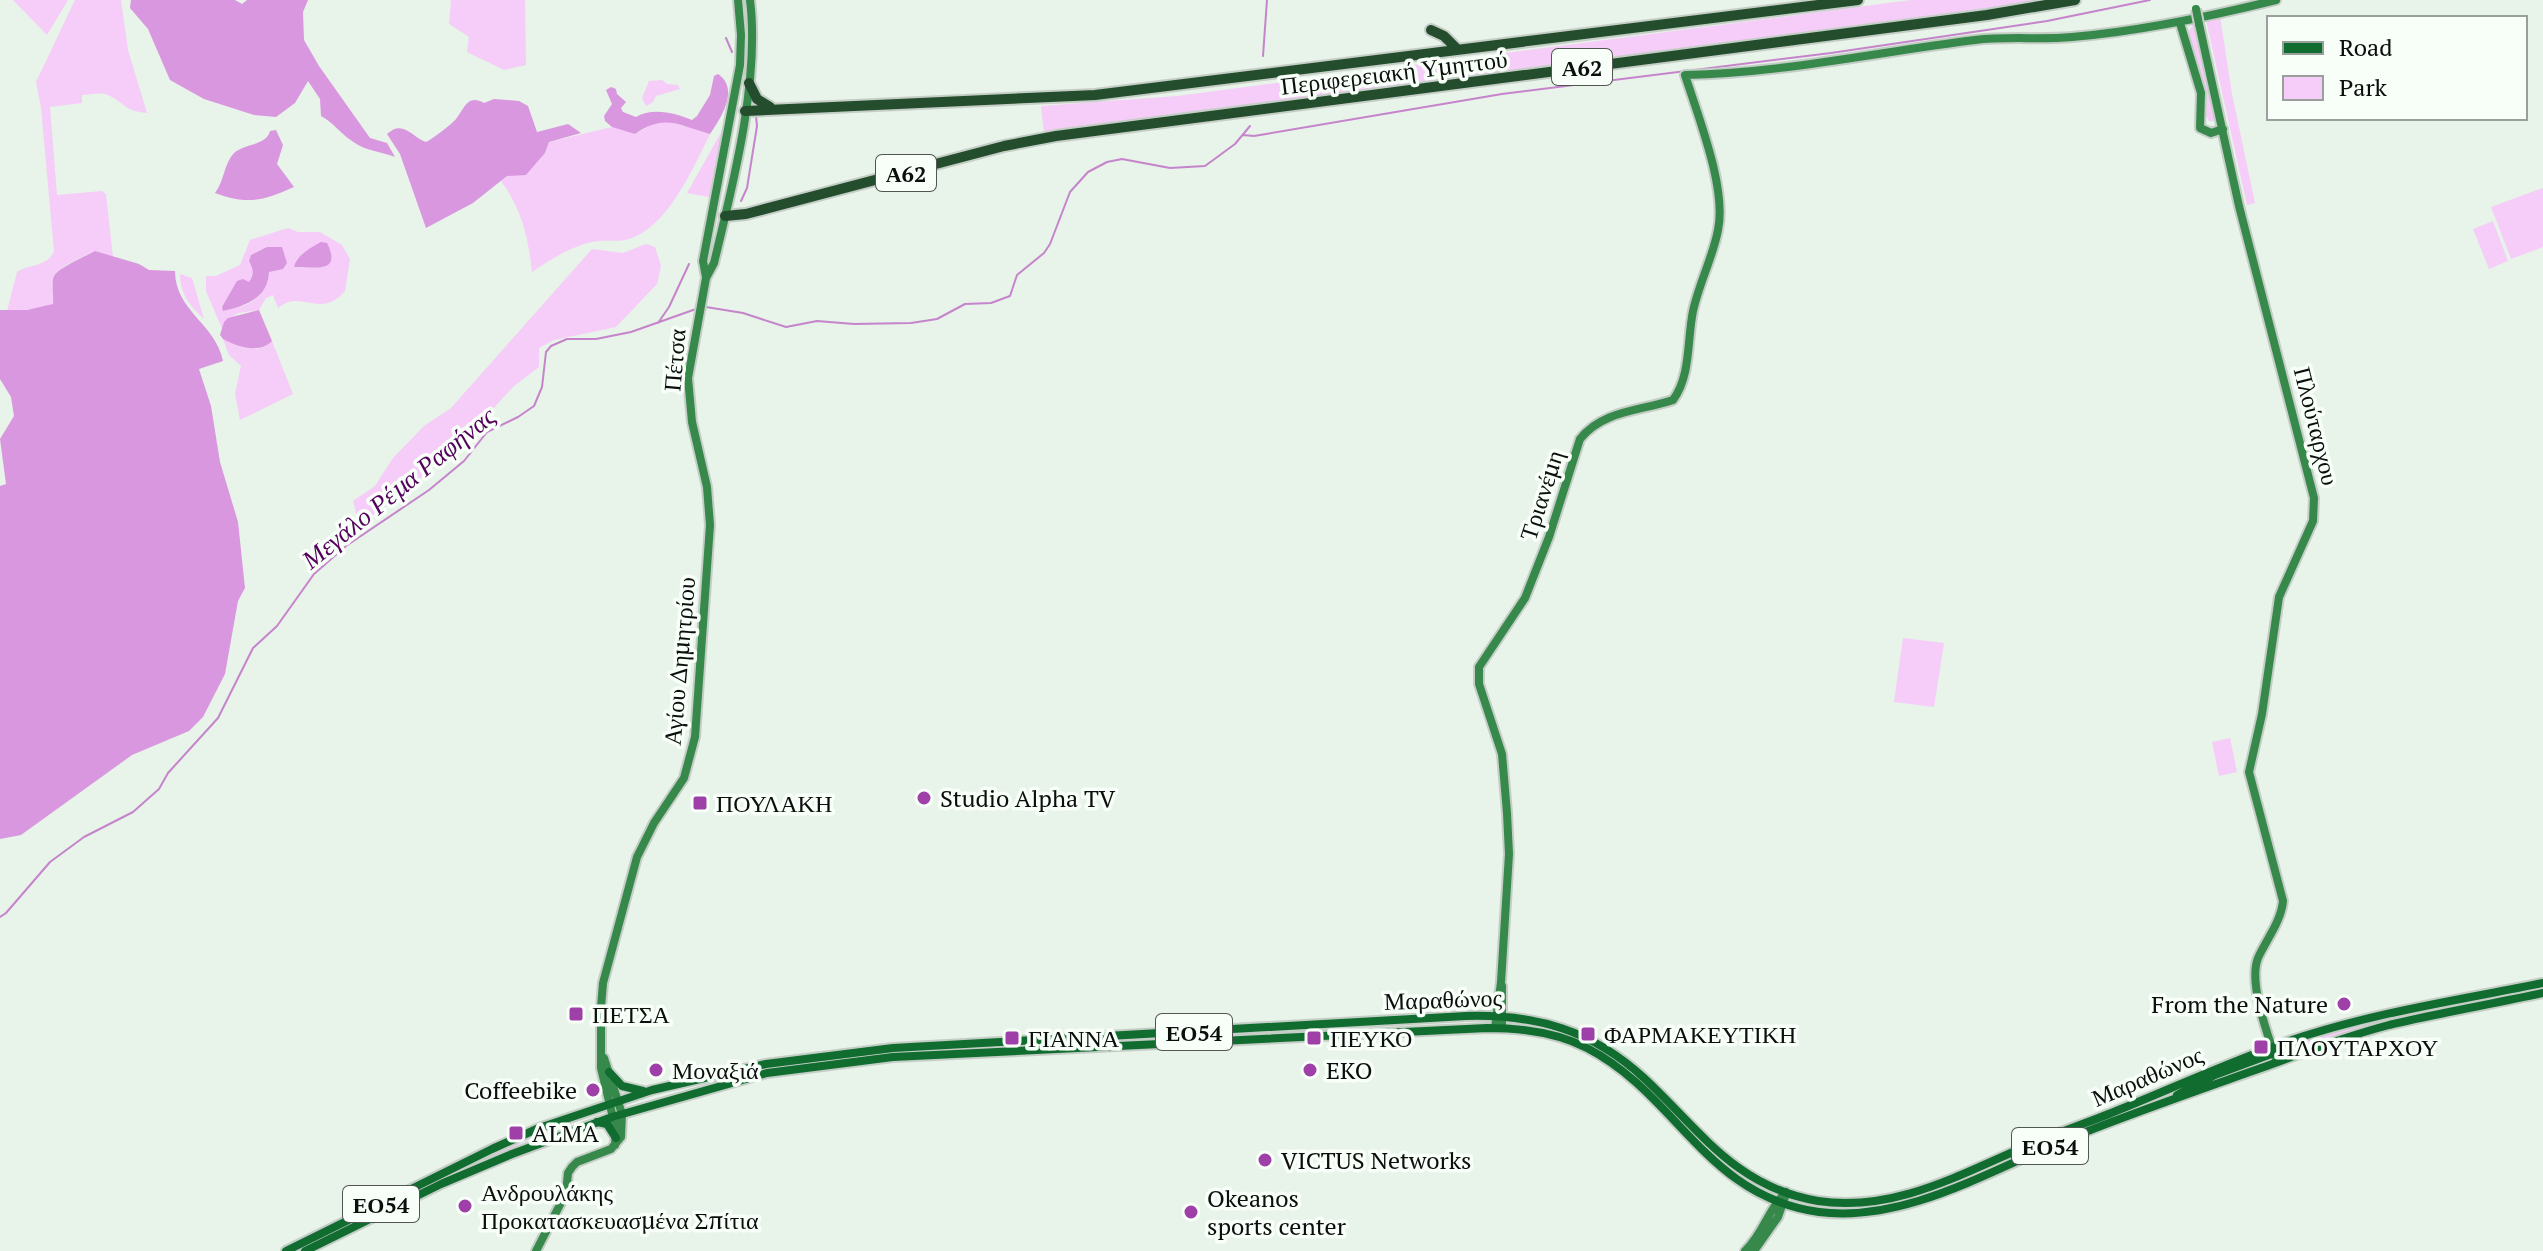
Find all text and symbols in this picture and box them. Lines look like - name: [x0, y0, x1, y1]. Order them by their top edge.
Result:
- legend: [2267, 16, 2527, 120]
- text: Road: [2339, 31, 2393, 63]
- street label: Περιφερειακή Υμηττού: [1279, 42, 1509, 102]
- road number: Α62: [1552, 49, 1612, 85]
- text: Park: [2339, 71, 2388, 103]
- road number: Α62: [876, 155, 936, 191]
- street label: Πέτσα: [655, 327, 693, 393]
- street label: Πλούταρχου: [2287, 363, 2347, 489]
- water label: Μεγάλο Ρέμα Ραφήνας: [293, 398, 502, 576]
- street label: Τριανέμη: [1511, 446, 1571, 544]
- street label: Αγίου Δημητρίου: [656, 575, 702, 747]
- place label: Studio Alpha TV: [940, 782, 1116, 814]
- place label: ΠΟΥΛΑΚΗ: [716, 787, 832, 819]
- marker: Studio Alpha TV: [915, 789, 933, 807]
- marker: ΠΟΥΛΑΚΗ: [691, 794, 709, 812]
- street label: Μαραθώνος: [1383, 981, 1503, 1017]
- place label: From the Nature: [2151, 988, 2328, 1020]
- marker: From the Nature: [2335, 995, 2353, 1013]
- place label: ΠΕΤΣΑ: [592, 998, 671, 1030]
- marker: ΠΕΤΣΑ: [567, 1005, 585, 1023]
- road number: ΕΟ54: [1156, 1014, 1232, 1050]
- place label: ΦΑΡΜΑΚΕΥΤΙΚΗ: [1604, 1018, 1796, 1050]
- place label: ΓΙΑΝΝΑ: [1028, 1022, 1120, 1054]
- place label: ΠΕΥΚΟ: [1330, 1022, 1412, 1054]
- marker: ΦΑΡΜΑΚΕΥΤΙΚΗ: [1579, 1025, 1597, 1043]
- marker: ΓΙΑΝΝΑ: [1003, 1029, 1021, 1047]
- marker: ΠΕΥΚΟ: [1305, 1029, 1323, 1047]
- place label: ΠΛΟΥΤΑΡΧΟΥ: [2277, 1031, 2438, 1063]
- street label: Μαραθώνος: [2086, 1038, 2208, 1114]
- marker: ΠΛΟΥΤΑΡΧΟΥ: [2252, 1038, 2270, 1056]
- place label: Μοναξιά: [672, 1054, 759, 1086]
- place label: EKO: [1326, 1054, 1372, 1086]
- marker: Μοναξιά: [647, 1061, 665, 1079]
- marker: EKO: [1301, 1061, 1319, 1079]
- place label: Coffeebike: [464, 1074, 577, 1106]
- marker: Coffeebike: [584, 1081, 602, 1099]
- place label: ALMA: [532, 1117, 599, 1149]
- marker: ALMA: [507, 1124, 525, 1142]
- road number: ΕΟ54: [2012, 1128, 2088, 1164]
- place label: VICTUS Networks: [1281, 1144, 1471, 1176]
- marker: VICTUS Networks: [1256, 1151, 1274, 1169]
- place label: Ανδρουλάκης Προκατασκευασμένα Σπίτια: [481, 1176, 759, 1236]
- place label: Okeanos sports center: [1207, 1182, 1347, 1242]
- road number: ΕΟ54: [343, 1186, 419, 1222]
- marker: Ανδρουλάκης Προκατασκευασμένα Σπίτια: [456, 1197, 474, 1215]
- marker: Okeanos sports center: [1182, 1203, 1200, 1221]

